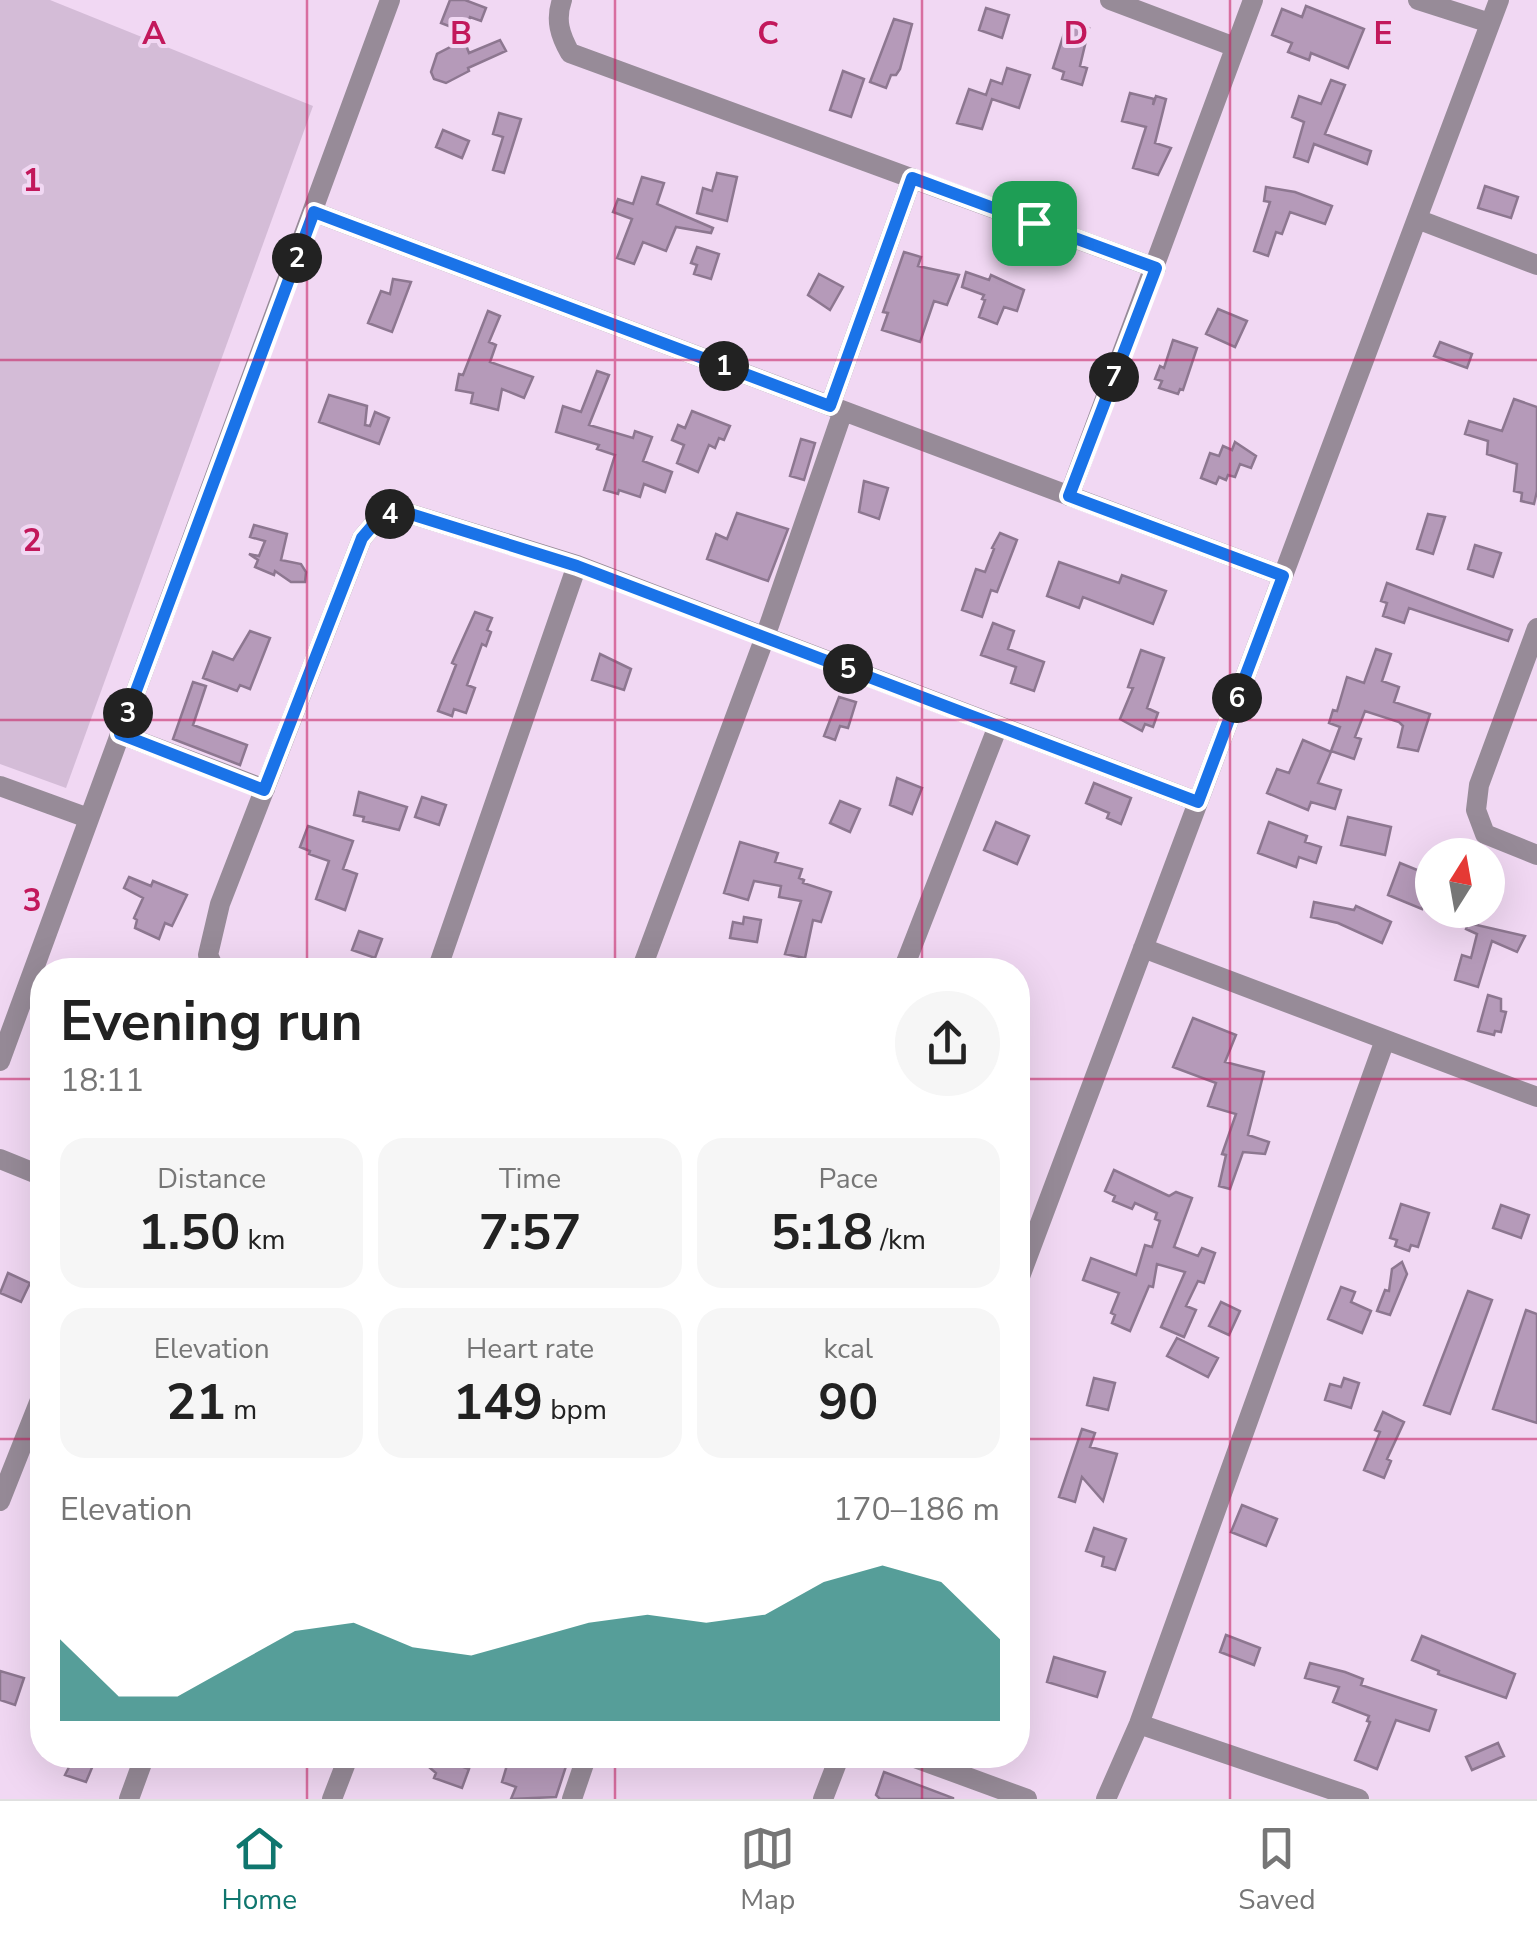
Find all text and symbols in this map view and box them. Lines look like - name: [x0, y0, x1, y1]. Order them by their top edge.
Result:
- text: A: [142, 12, 166, 55]
- text: B: [450, 12, 472, 55]
- text: C: [757, 12, 779, 55]
- text: D: [1064, 12, 1088, 55]
- text: E: [1373, 12, 1393, 55]
- text: 1: [22, 159, 42, 202]
- pin: [992, 181, 1077, 266]
- icon: arrive: [1007, 196, 1062, 251]
- pin: 2: [272, 233, 322, 283]
- text: 2: [289, 239, 305, 277]
- pin: 1: [699, 341, 749, 391]
- text: 1: [716, 347, 732, 385]
- pin: 7: [1089, 352, 1139, 402]
- text: 7: [1106, 358, 1122, 396]
- pin: 4: [365, 489, 415, 539]
- text: 4: [382, 495, 398, 533]
- text: 2: [22, 519, 42, 562]
- pin: 5: [823, 644, 873, 694]
- text: 5: [840, 650, 856, 688]
- pin: 6: [1212, 673, 1262, 723]
- text: 6: [1229, 679, 1245, 717]
- pin: 3: [103, 688, 153, 738]
- text: 3: [120, 694, 136, 732]
- north arrow: [1415, 838, 1505, 928]
- map controls: [1415, 838, 1505, 928]
- text: 3: [22, 879, 42, 922]
- text: Evening run: [60, 984, 363, 1059]
- button: share: [895, 991, 1000, 1096]
- text: 18:11: [60, 1059, 144, 1102]
- text: Distance: [157, 1160, 266, 1198]
- text: Time: [499, 1160, 561, 1198]
- text: Pace: [819, 1160, 878, 1198]
- text: 1.50: [138, 1198, 240, 1267]
- text: 7:57: [479, 1198, 581, 1267]
- text: 5:18: [771, 1198, 873, 1267]
- text: km: [240, 1221, 285, 1259]
- text: /km: [873, 1221, 926, 1259]
- text: Elevation: [154, 1330, 270, 1368]
- text: Heart rate: [466, 1330, 594, 1368]
- text: kcal: [824, 1330, 873, 1368]
- text: 21: [166, 1368, 226, 1437]
- text: 149: [453, 1368, 543, 1437]
- text: 90: [818, 1368, 878, 1437]
- text: m: [226, 1391, 257, 1429]
- text: bpm: [543, 1391, 607, 1429]
- text: Elevation: [60, 1488, 193, 1531]
- text: 170–186 m: [833, 1488, 1000, 1531]
- tab: Home: [221, 1821, 297, 1919]
- tab: Map: [740, 1821, 795, 1919]
- tab: Saved: [1238, 1821, 1316, 1919]

